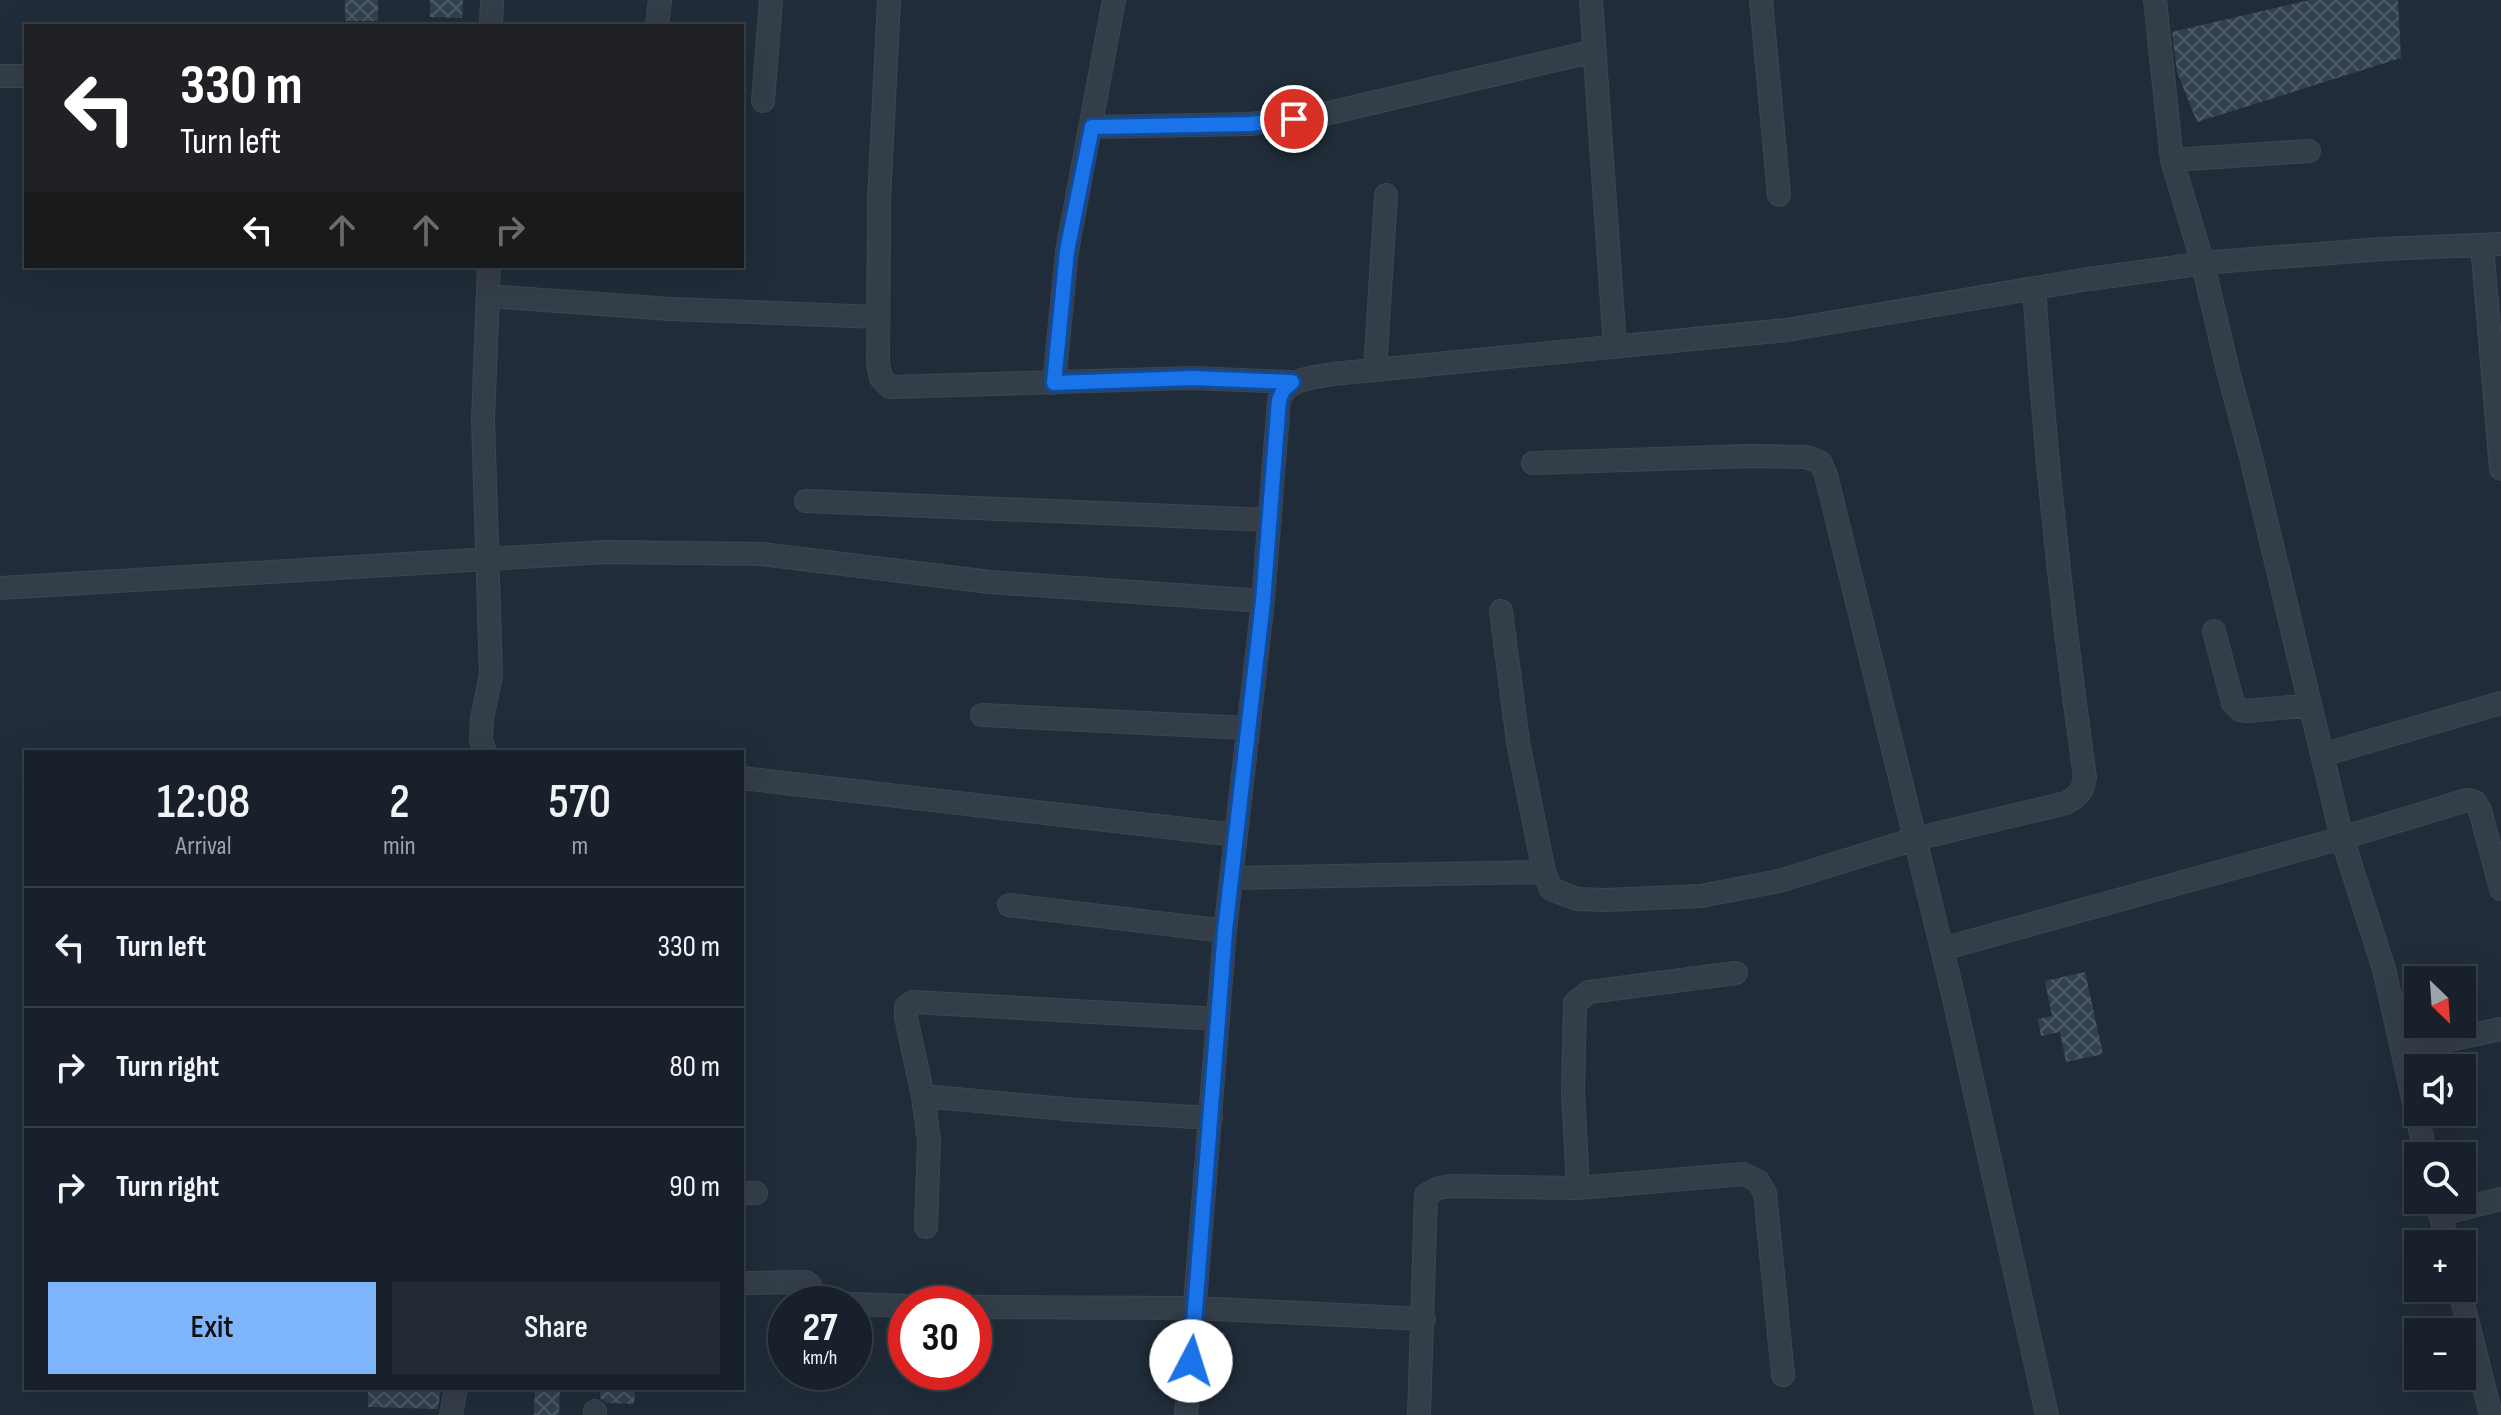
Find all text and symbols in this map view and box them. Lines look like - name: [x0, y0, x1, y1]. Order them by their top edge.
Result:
- text: 330 m: [180, 53, 303, 120]
- icon: left: [48, 56, 152, 160]
- pin: [1260, 85, 1328, 153]
- icon: arrive: [1272, 97, 1316, 141]
- text: Turn left: [180, 121, 281, 164]
- icon: left: [236, 208, 280, 252]
- icon: ahead: [320, 208, 364, 252]
- icon: ahead: [404, 208, 448, 252]
- icon: right: [488, 208, 532, 252]
- text: 12:08: [157, 774, 250, 831]
- text: 2: [389, 774, 410, 831]
- text: 570: [549, 774, 611, 831]
- text: Arrival: [176, 831, 231, 862]
- text: min: [383, 831, 416, 862]
- text: m: [571, 831, 588, 862]
- icon: left: [48, 925, 92, 969]
- text: Turn left: [116, 929, 206, 965]
- text: 330 m: [657, 929, 720, 965]
- north arrow: [2404, 966, 2476, 1038]
- map controls: [2404, 966, 2476, 1390]
- icon: right: [48, 1045, 92, 1089]
- text: Turn right: [116, 1049, 219, 1085]
- text: 80 m: [669, 1049, 720, 1085]
- button: sound: [2404, 1054, 2476, 1126]
- button: search: [2404, 1142, 2476, 1214]
- icon: right: [48, 1165, 92, 1209]
- text: Turn right: [116, 1169, 219, 1205]
- text: 90 m: [669, 1169, 720, 1205]
- button: +: [2404, 1230, 2476, 1302]
- button: Exit: [48, 1282, 376, 1374]
- button: Share: [392, 1282, 720, 1374]
- speed limit sign: 30: [888, 1286, 992, 1390]
- text: 27: [803, 1304, 837, 1352]
- button: −: [2404, 1318, 2476, 1390]
- position arrow: [1149, 1319, 1233, 1403]
- text: km/h: [803, 1346, 837, 1370]

